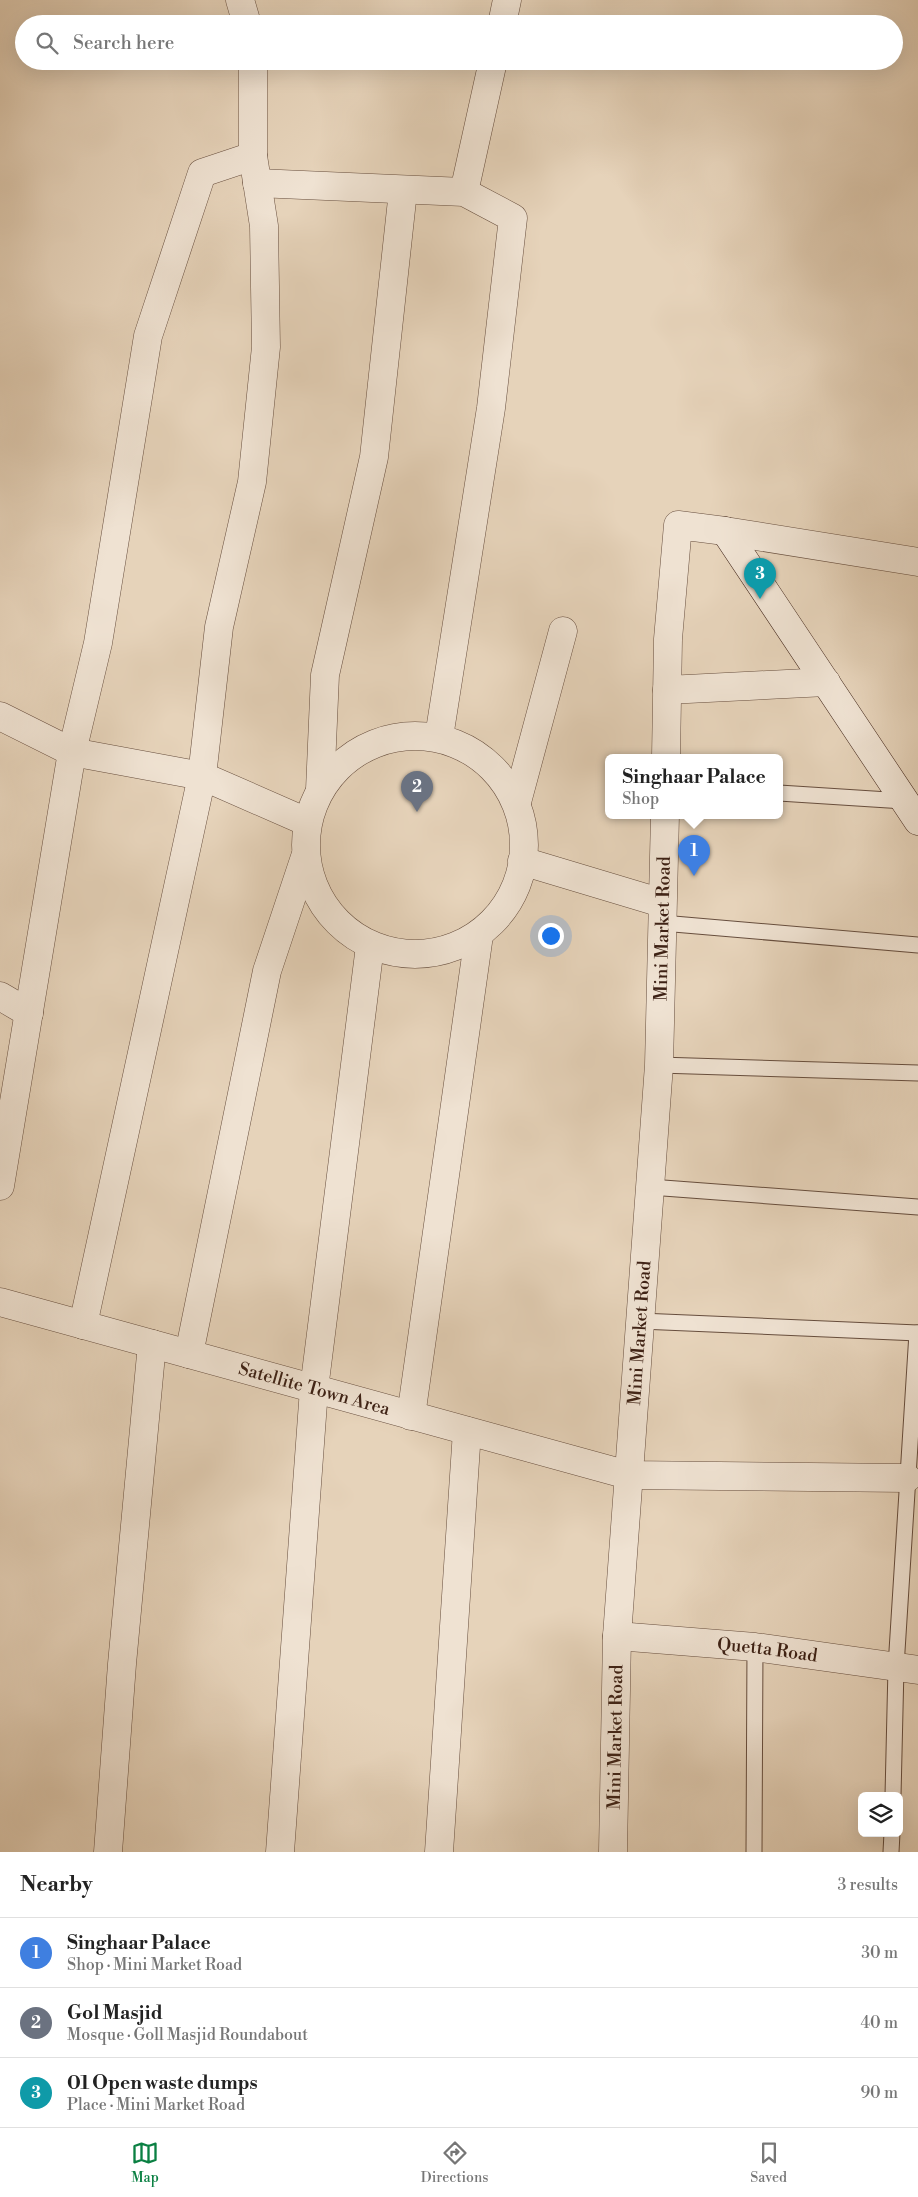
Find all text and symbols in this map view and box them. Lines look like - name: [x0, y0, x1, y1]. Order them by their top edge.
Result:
- search box: [15, 15, 903, 70]
- icon: search: [33, 29, 61, 57]
- text: Search here: [73, 31, 174, 55]
- pin: 3: [744, 558, 776, 599]
- popup: [605, 754, 783, 819]
- text: Singhaar Palace: [622, 765, 766, 789]
- pin: 2: [401, 771, 433, 812]
- text: Shop: [622, 789, 659, 809]
- pin: 1: [678, 835, 710, 876]
- street label: Mini Market Road: [650, 855, 676, 1001]
- your location: [538, 923, 564, 949]
- street label: Mini Market Road: [623, 1259, 657, 1406]
- street label: Satellite Town Area: [236, 1357, 393, 1421]
- street label: Quetta Road: [716, 1633, 820, 1668]
- street label: Mini Market Road: [603, 1664, 628, 1810]
- map controls: [858, 1792, 903, 1837]
- button: layers: [858, 1792, 903, 1837]
- text: Nearby: [20, 1872, 93, 1898]
- text: 3 results: [837, 1875, 898, 1895]
- text: Singhaar Palace: [67, 1931, 211, 1955]
- text: 1: [32, 1943, 40, 1963]
- text: 30 m: [861, 1943, 898, 1963]
- text: Shop · Mini Market Road: [67, 1955, 242, 1975]
- text: Gol Masjid: [67, 2001, 163, 2025]
- text: 2: [31, 2013, 41, 2033]
- text: 40 m: [861, 2013, 898, 2033]
- text: Mosque · Goll Masjid Roundabout: [67, 2025, 308, 2045]
- text: 01 Open waste dumps: [67, 2071, 258, 2095]
- text: 3: [31, 2083, 41, 2103]
- text: 90 m: [860, 2083, 898, 2103]
- text: Place · Mini Market Road: [67, 2095, 245, 2115]
- tab: Map: [131, 2139, 159, 2187]
- tab: Directions: [421, 2139, 488, 2187]
- tab: Saved: [750, 2139, 787, 2187]

